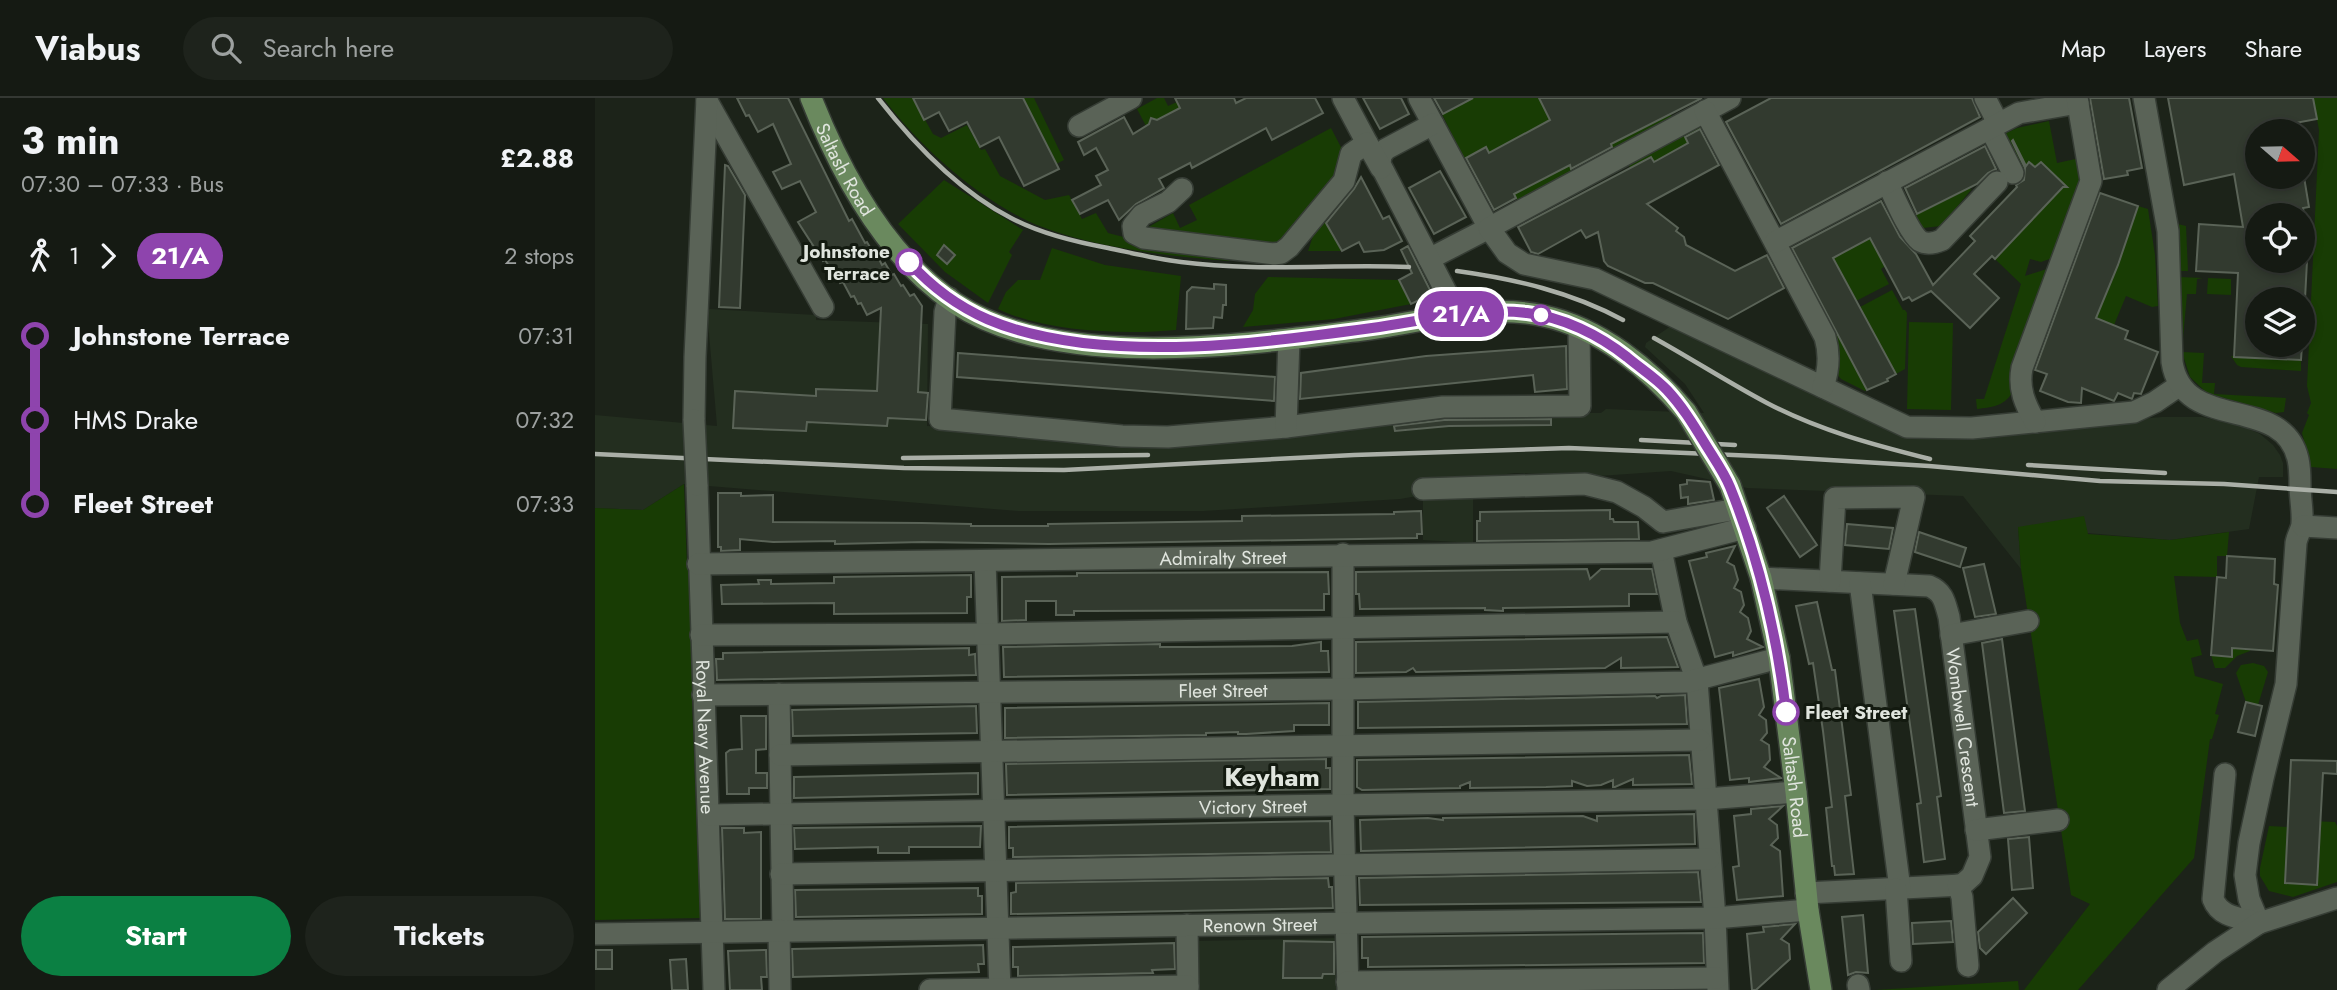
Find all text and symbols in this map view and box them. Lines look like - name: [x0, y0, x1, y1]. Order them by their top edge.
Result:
- search box: [183, 17, 673, 80]
- text: Viabus: [35, 25, 141, 72]
- icon: search: [207, 29, 245, 67]
- text: Search here: [263, 29, 394, 67]
- text: Map: [2061, 31, 2106, 66]
- text: Layers: [2144, 31, 2206, 66]
- text: Share: [2244, 31, 2302, 66]
- text: 3 min: [21, 113, 120, 168]
- street label: Saltash Road: [809, 118, 881, 221]
- north arrow: [2245, 119, 2315, 189]
- map controls: [2245, 119, 2315, 357]
- text: £2.88: [500, 139, 574, 177]
- text: 07:30 – 07:33 · Bus: [21, 167, 224, 201]
- button: locate: [2245, 203, 2315, 273]
- icon: walk: [21, 237, 59, 275]
- icon: forward: [89, 237, 127, 275]
- text: 21/A: [151, 238, 209, 273]
- place label: Johnstone Terrace: [799, 238, 890, 287]
- text: 1: [69, 239, 79, 273]
- text: 2 stops: [504, 239, 574, 273]
- marker: Johnstone Terrace: [896, 249, 922, 275]
- button: layers: [2245, 287, 2315, 357]
- line badge: 21/A: [1412, 291, 1510, 337]
- text: 21/A: [1432, 296, 1490, 331]
- unlabelled marker: [1531, 305, 1551, 325]
- text: Johnstone Terrace: [73, 317, 290, 355]
- text: 07:31: [518, 319, 574, 353]
- text: HMS Drake: [73, 401, 198, 439]
- text: 07:32: [516, 403, 574, 437]
- text: Fleet Street: [73, 485, 213, 523]
- text: 07:33: [516, 487, 574, 521]
- street label: Admiralty Street: [1159, 543, 1287, 572]
- street label: Wombwell Crescent: [1940, 646, 1987, 809]
- street label: Royal Navy Avenue: [689, 659, 722, 815]
- street label: Fleet Street: [1178, 676, 1268, 704]
- marker: Fleet Street: [1773, 699, 1799, 725]
- place label: Fleet Street: [1805, 699, 1907, 726]
- street label: Saltash Road: [1776, 735, 1814, 839]
- district label: Keyham: [1224, 758, 1320, 796]
- street label: Victory Street: [1199, 792, 1308, 821]
- button: Start: [21, 896, 291, 976]
- button: Tickets: [305, 896, 574, 976]
- street label: Renown Street: [1202, 910, 1318, 939]

